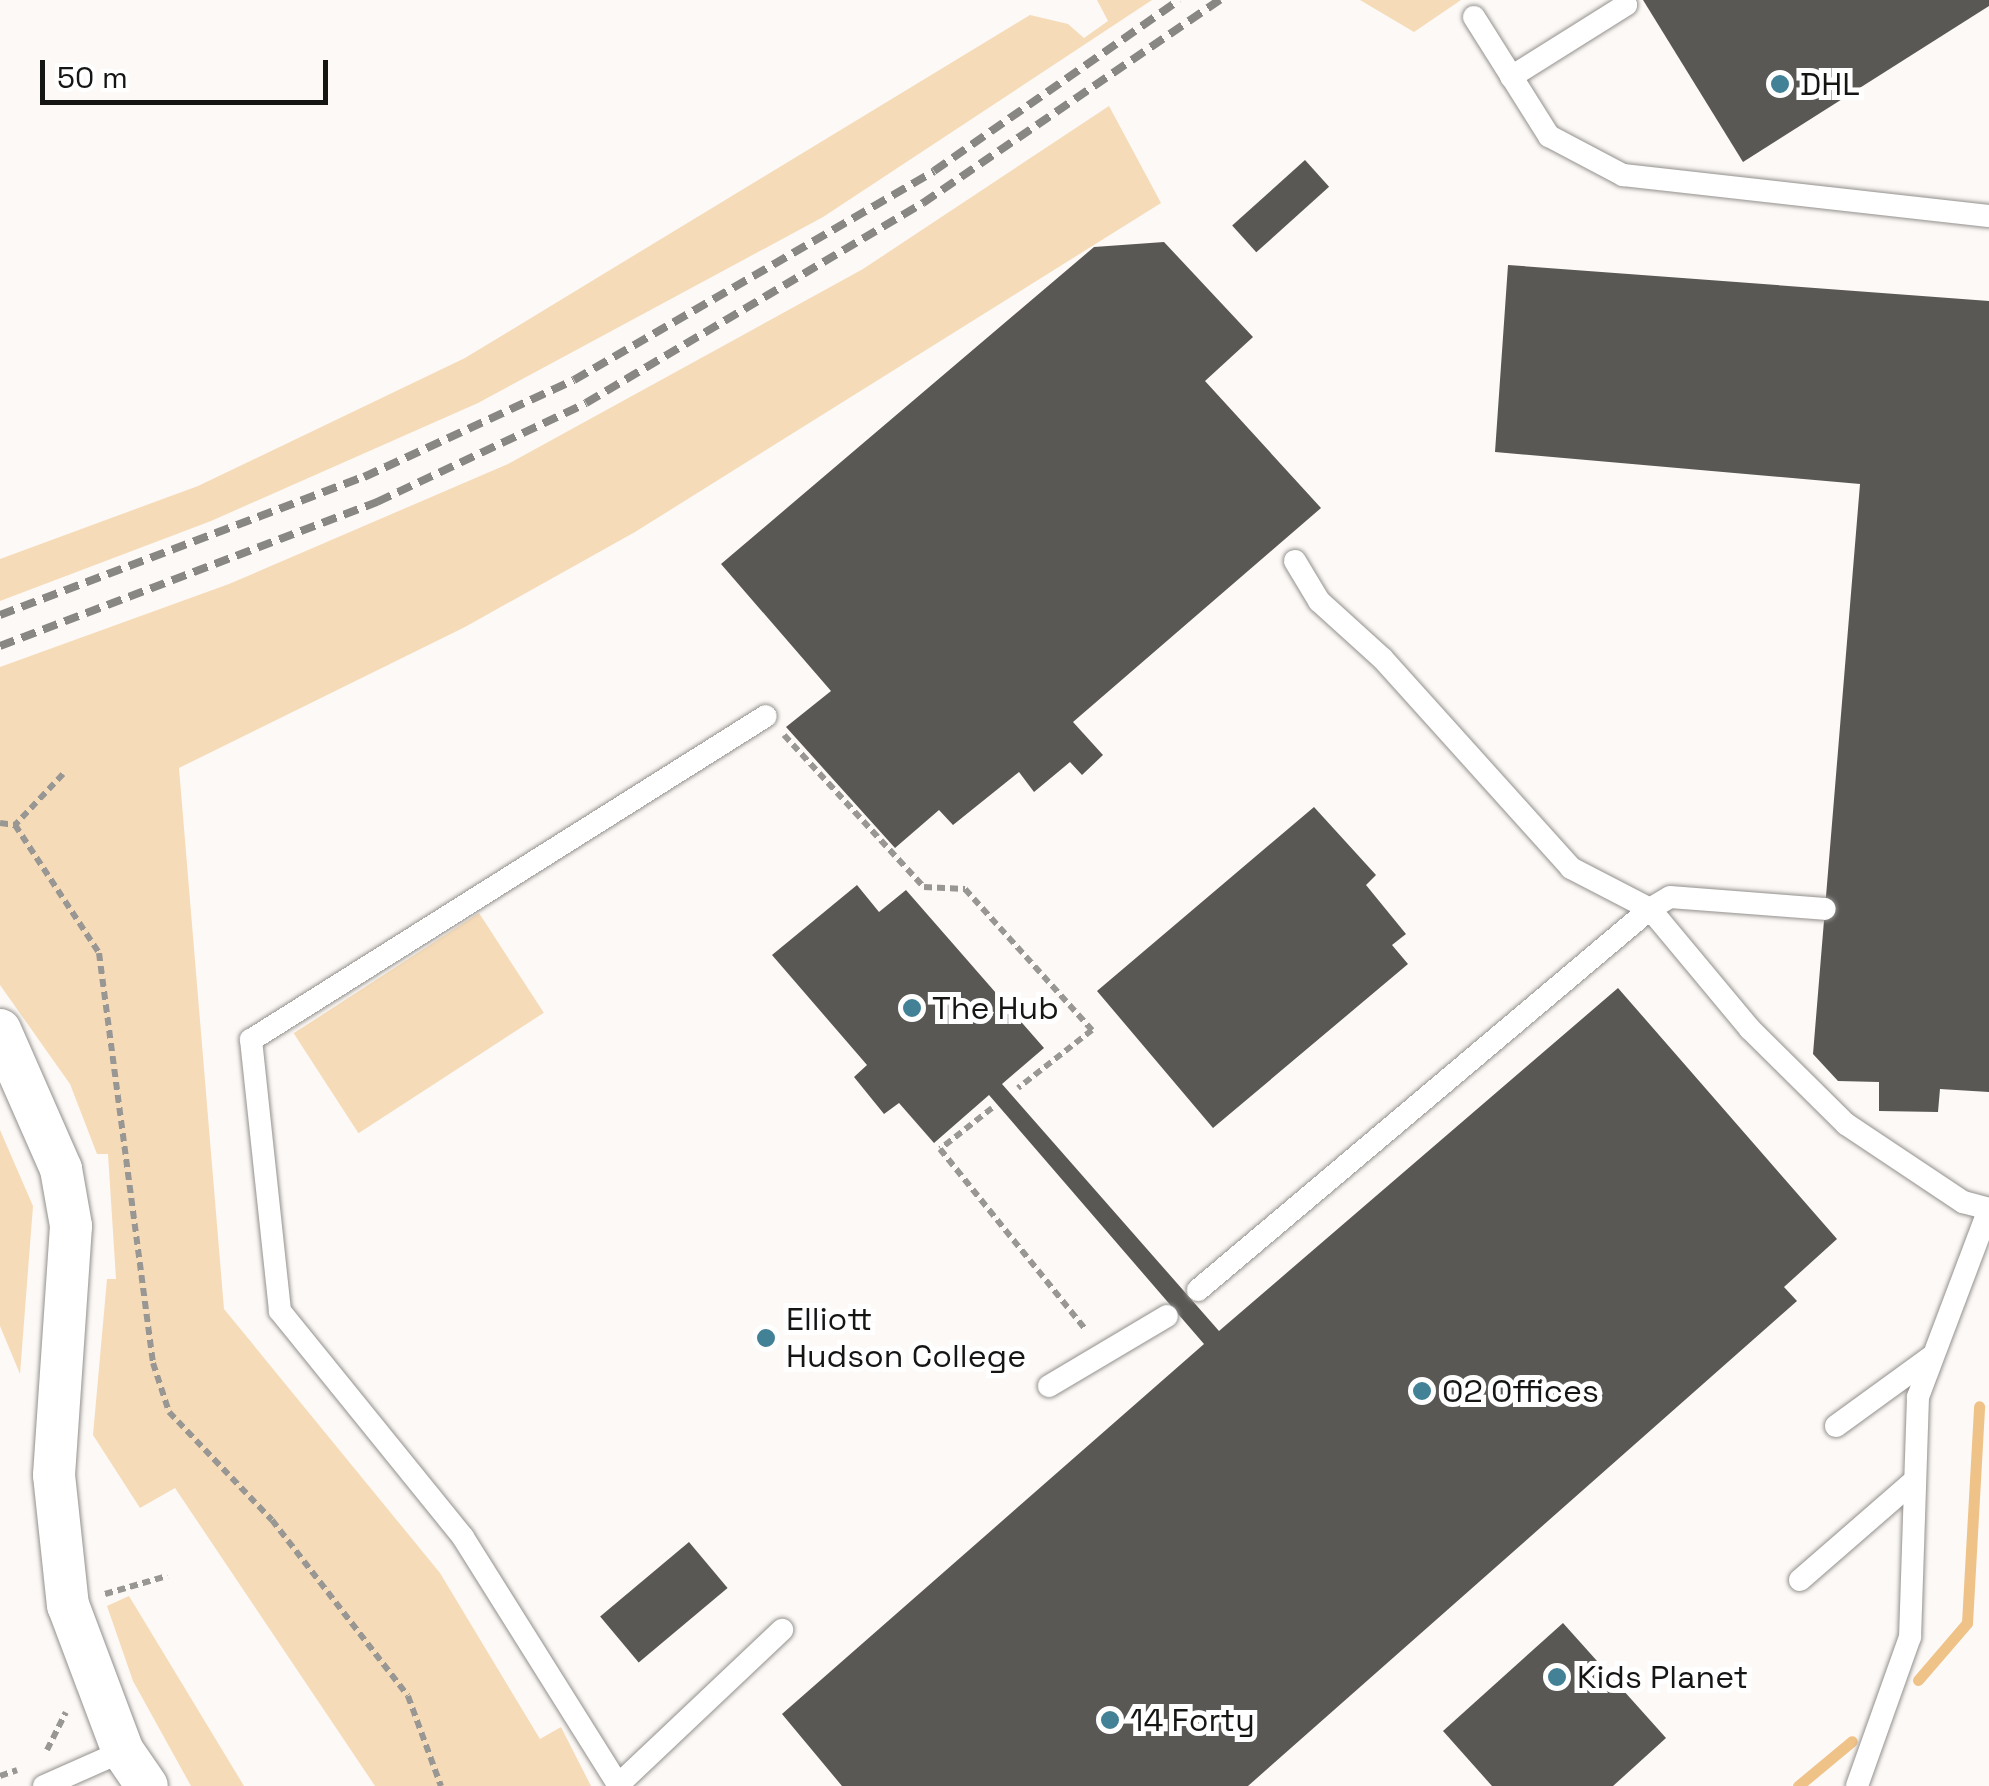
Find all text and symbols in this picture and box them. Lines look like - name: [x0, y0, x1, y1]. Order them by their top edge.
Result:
- scale bar: [45, 40, 332, 102]
- text: 50 m: [57, 58, 128, 97]
- place label: DHL: [1800, 65, 1860, 103]
- marker: DHL: [1769, 73, 1791, 95]
- place label: The Hub: [932, 989, 1059, 1027]
- marker: The Hub: [901, 997, 923, 1019]
- place label: Elliott Hudson College: [786, 1301, 1026, 1376]
- marker: Elliott Hudson College: [755, 1327, 777, 1349]
- place label: O2 Offices: [1442, 1372, 1599, 1410]
- marker: O2 Offices: [1411, 1380, 1433, 1402]
- place label: Kids Planet: [1577, 1658, 1748, 1696]
- marker: Kids Planet: [1546, 1666, 1568, 1688]
- place label: 14 Forty: [1130, 1701, 1255, 1739]
- marker: 14 Forty: [1099, 1709, 1121, 1731]

